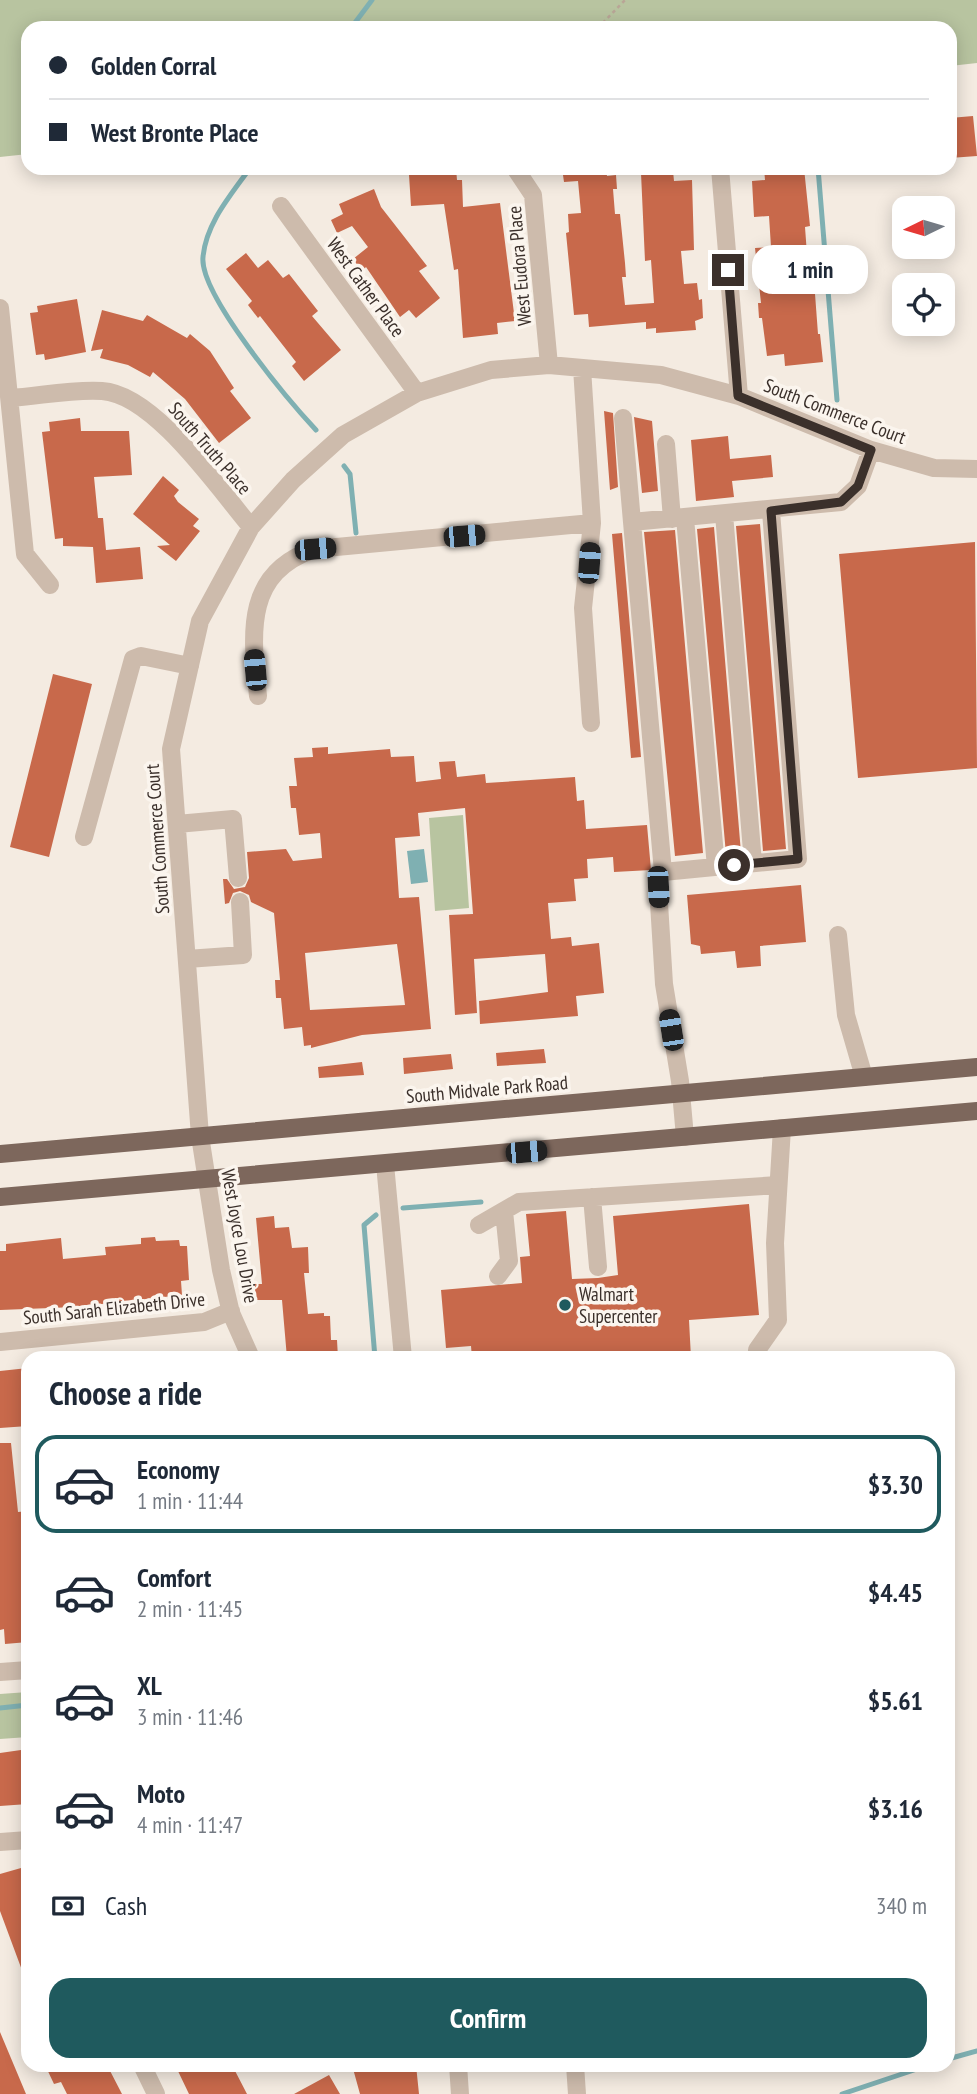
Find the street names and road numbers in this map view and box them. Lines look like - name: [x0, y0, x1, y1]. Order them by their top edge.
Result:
- street label: West Eudora Place: [502, 205, 536, 327]
- street label: West Cather Place: [322, 233, 410, 342]
- street label: South Commerce Court: [761, 373, 910, 449]
- street label: South Truth Place: [163, 397, 257, 499]
- street label: South Commerce Court: [140, 762, 174, 915]
- street label: South Midvale Park Road: [405, 1070, 569, 1108]
- street label: West Joyce Lou Drive: [216, 1167, 264, 1305]
- street label: South Sarah Elizabeth Drive: [22, 1287, 206, 1329]

